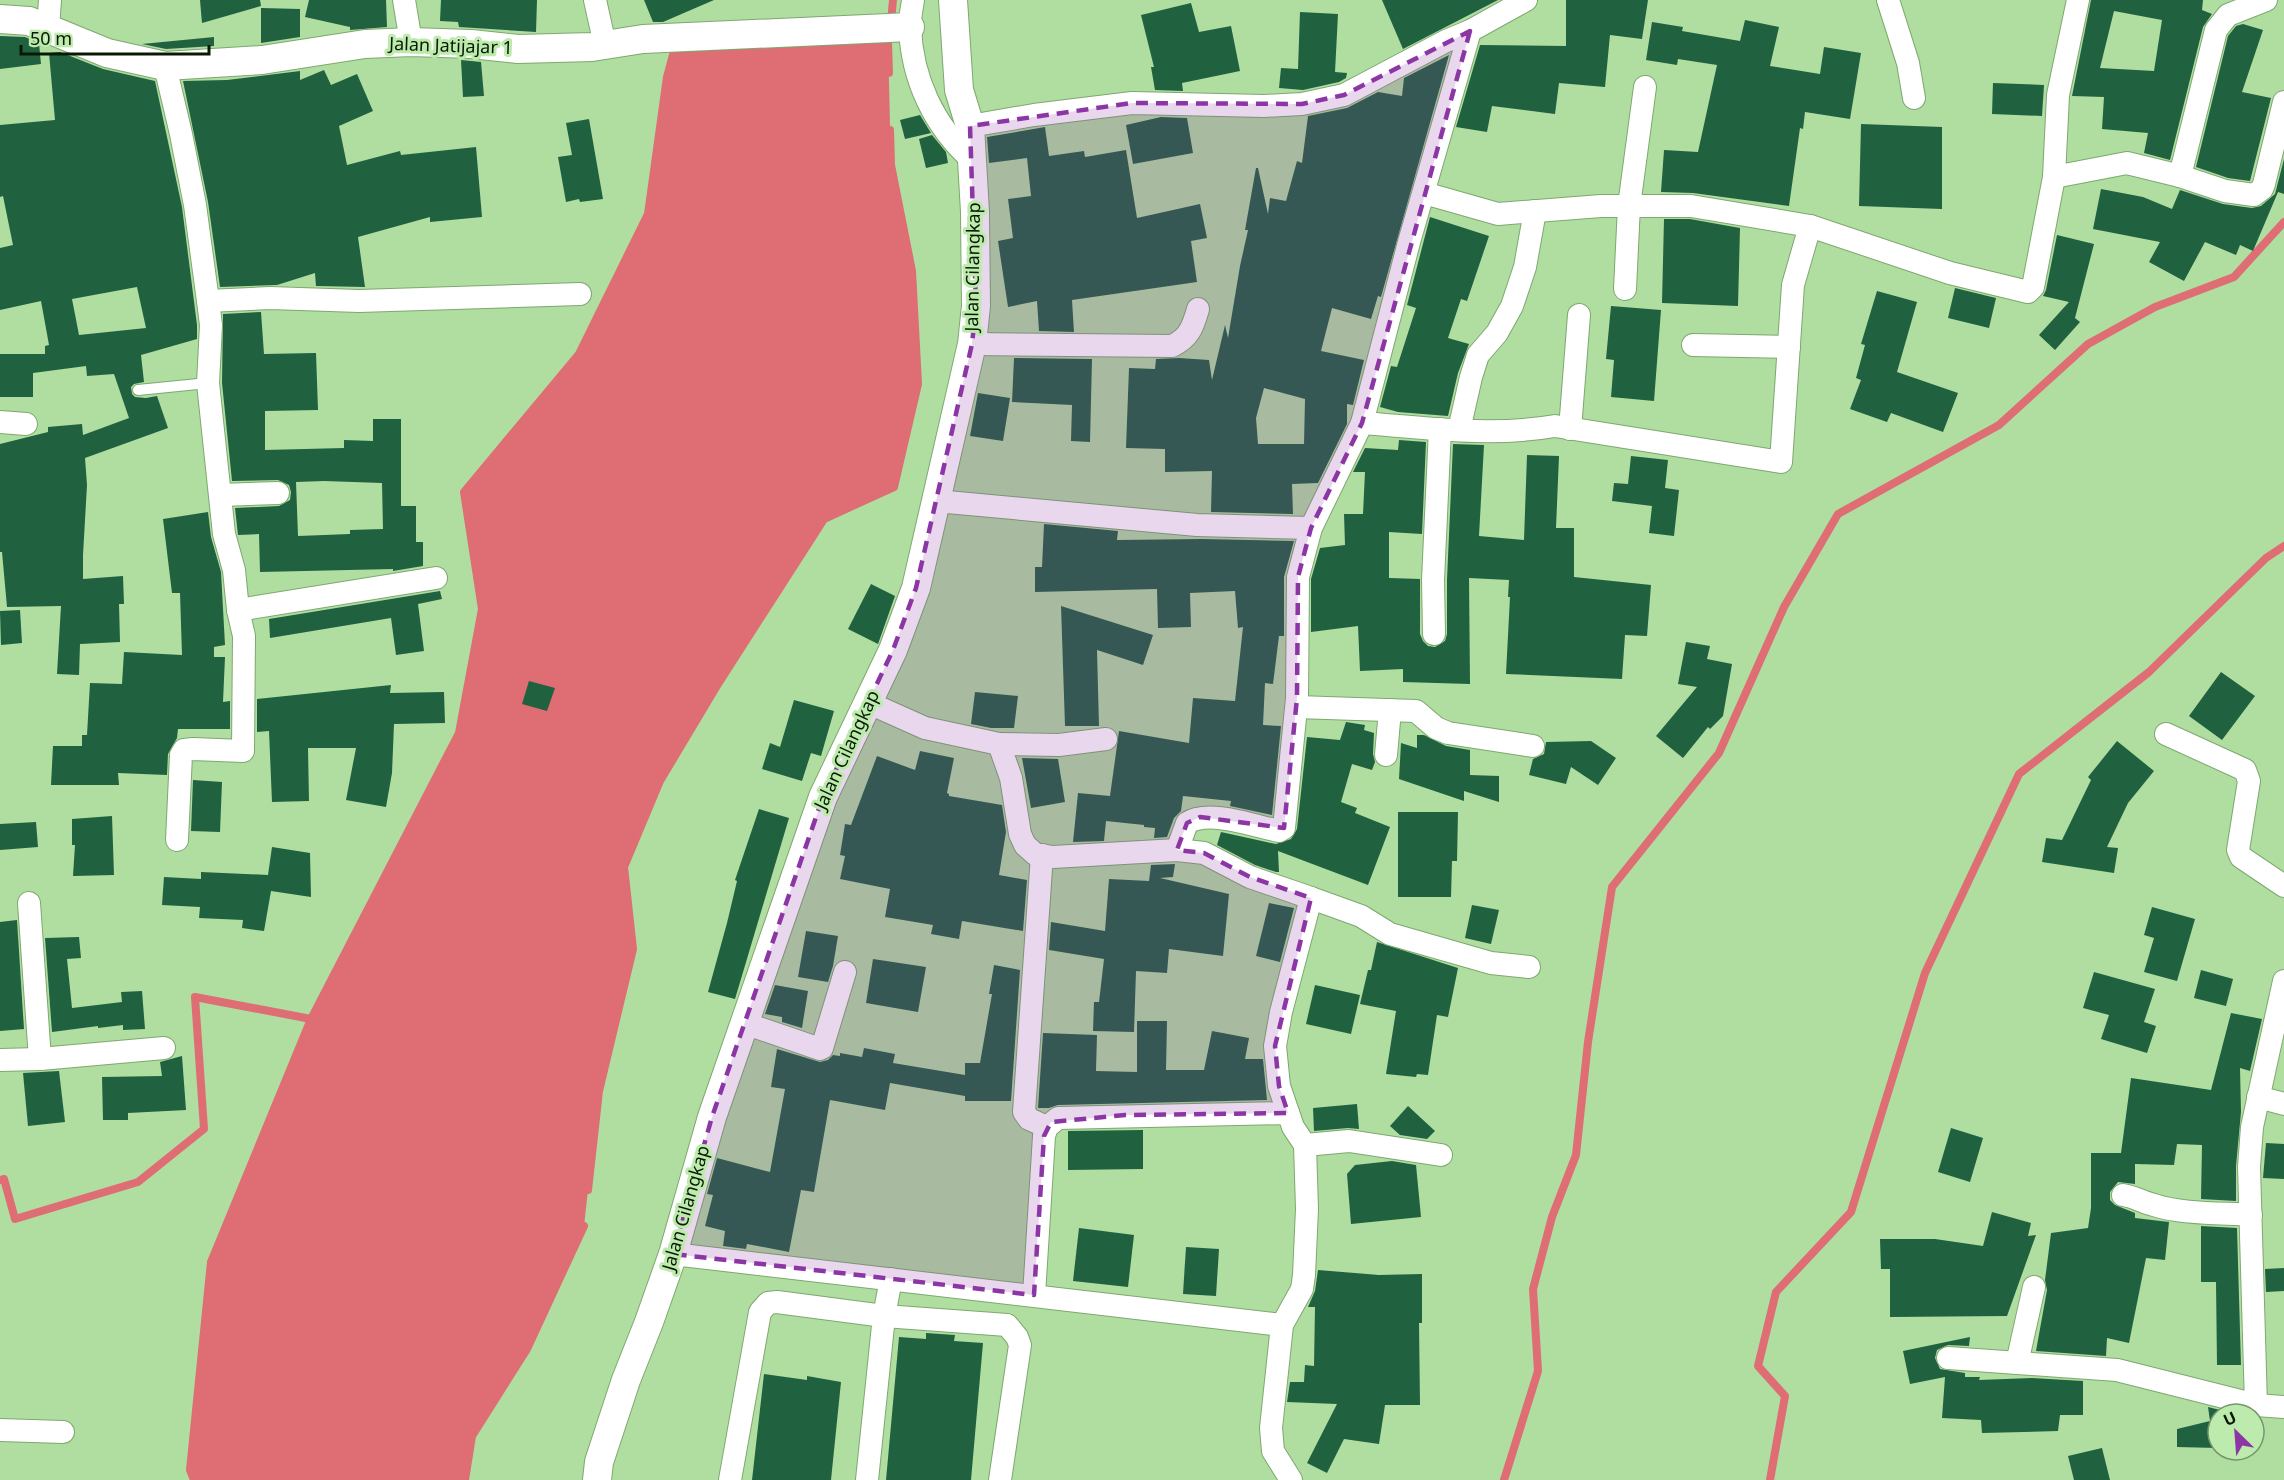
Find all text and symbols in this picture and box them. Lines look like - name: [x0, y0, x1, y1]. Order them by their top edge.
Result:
- scale bar: [21, 18, 208, 56]
- text: 50 m: [30, 26, 72, 50]
- street label: Jalan Jatijajar 1: [387, 31, 513, 59]
- street label: Jalan Cilangkap: [959, 202, 985, 334]
- street label: Jalan Cilangkap: [807, 686, 884, 815]
- street label: Jalan Cilangkap: [655, 1142, 714, 1275]
- north arrow: [2206, 1402, 2266, 1462]
- text: U: [2220, 1406, 2240, 1431]

